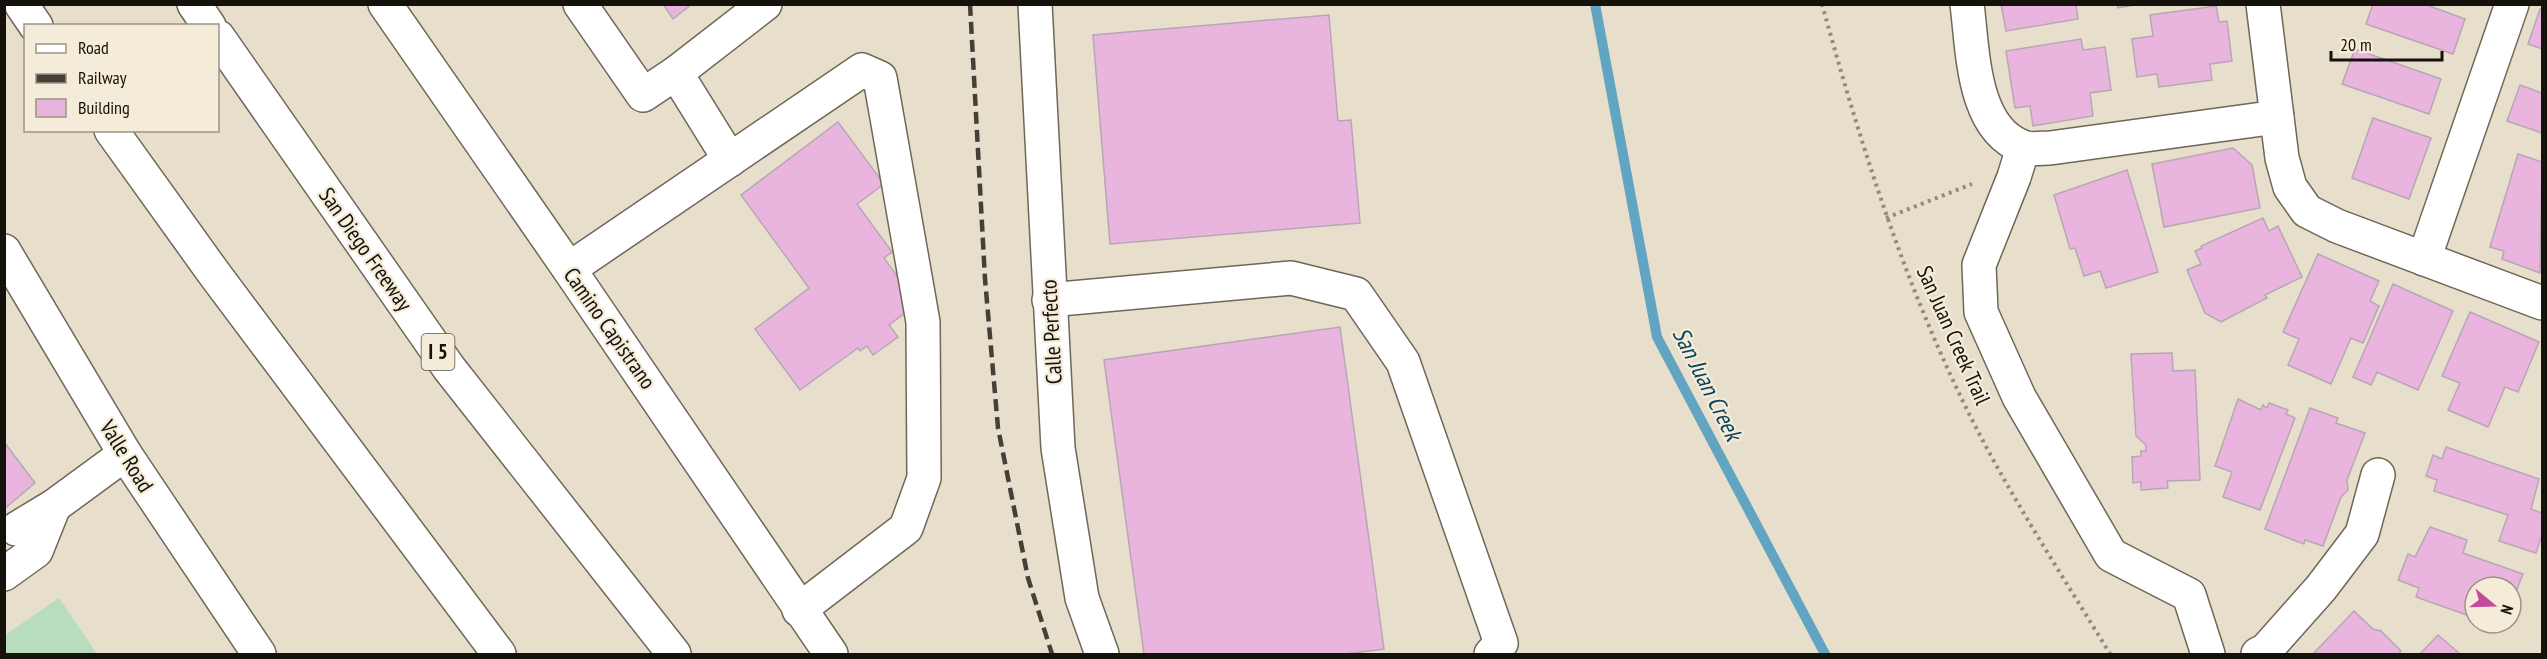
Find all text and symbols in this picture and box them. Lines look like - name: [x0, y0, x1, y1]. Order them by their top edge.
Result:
- legend: [24, 24, 219, 132]
- scale bar: [2331, 24, 2442, 62]
- text: 20 m: [2340, 33, 2372, 56]
- text: Road: [78, 36, 109, 59]
- text: Railway: [78, 66, 127, 89]
- text: Building: [78, 96, 130, 119]
- street label: San Diego Freeway: [313, 182, 419, 317]
- street label: San Juan Creek Trail: [1911, 261, 1997, 410]
- street label: Camino Capistrano: [558, 262, 662, 394]
- street label: Calle Perfecto: [1034, 279, 1068, 385]
- water label: San Juan Creek: [1666, 322, 1750, 448]
- road number: I 5: [422, 334, 454, 370]
- street label: Valle Road: [93, 414, 160, 497]
- north arrow: [2463, 575, 2523, 635]
- text: N: [2496, 603, 2518, 617]

